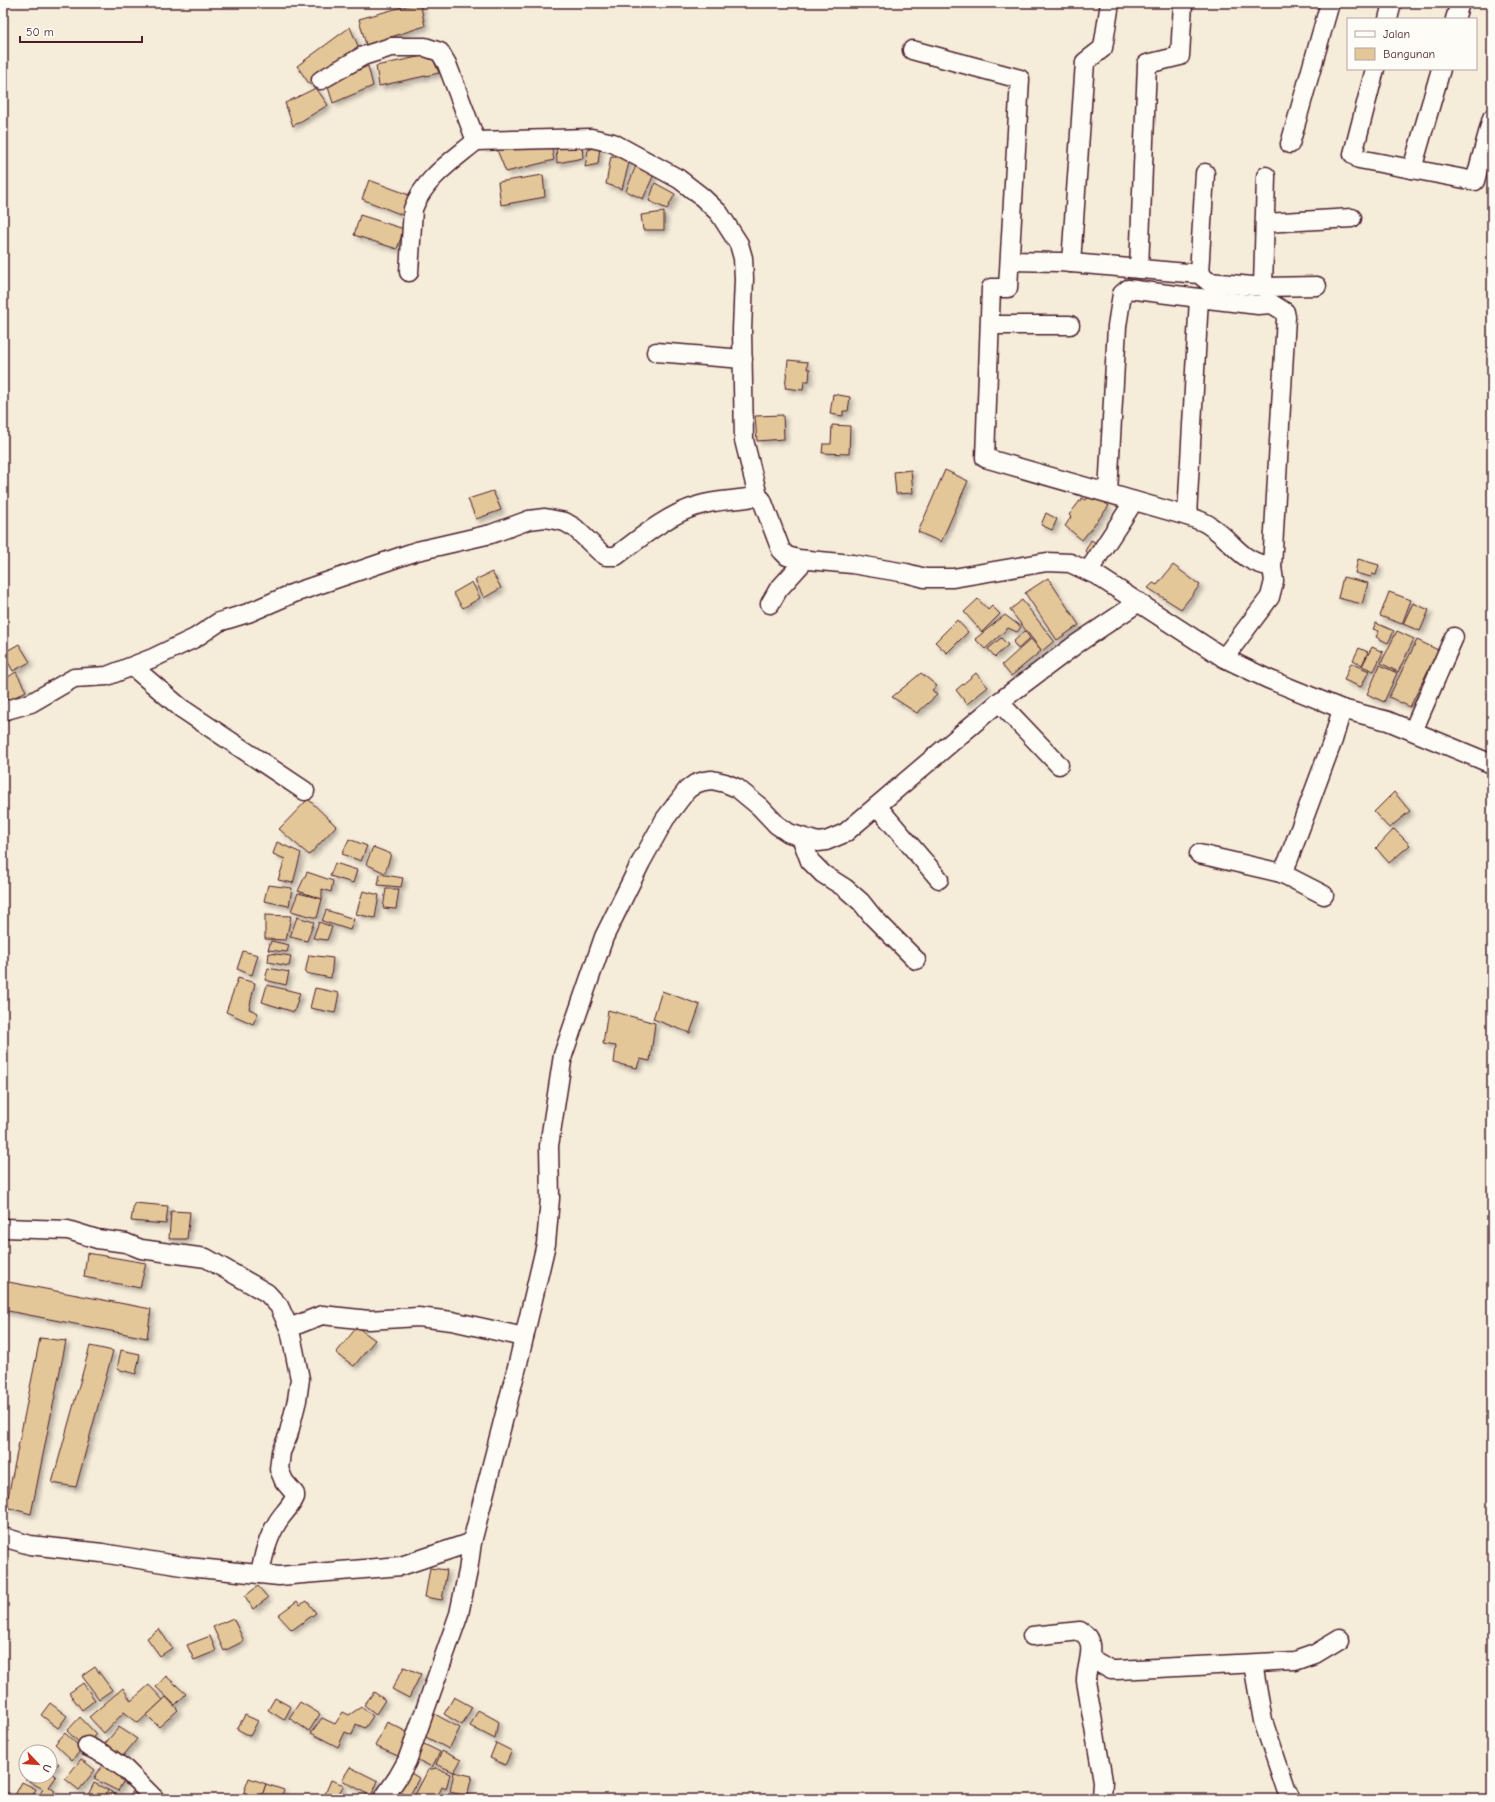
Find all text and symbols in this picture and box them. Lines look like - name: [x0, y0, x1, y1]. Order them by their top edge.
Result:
- scale bar: [20, 18, 142, 44]
- legend: [1347, 18, 1477, 70]
- text: 50 m: [26, 25, 54, 39]
- text: Jalan: [1383, 27, 1410, 41]
- text: Bangunan: [1383, 47, 1435, 61]
- north arrow: [18, 1744, 58, 1784]
- text: U: [39, 1762, 54, 1774]

